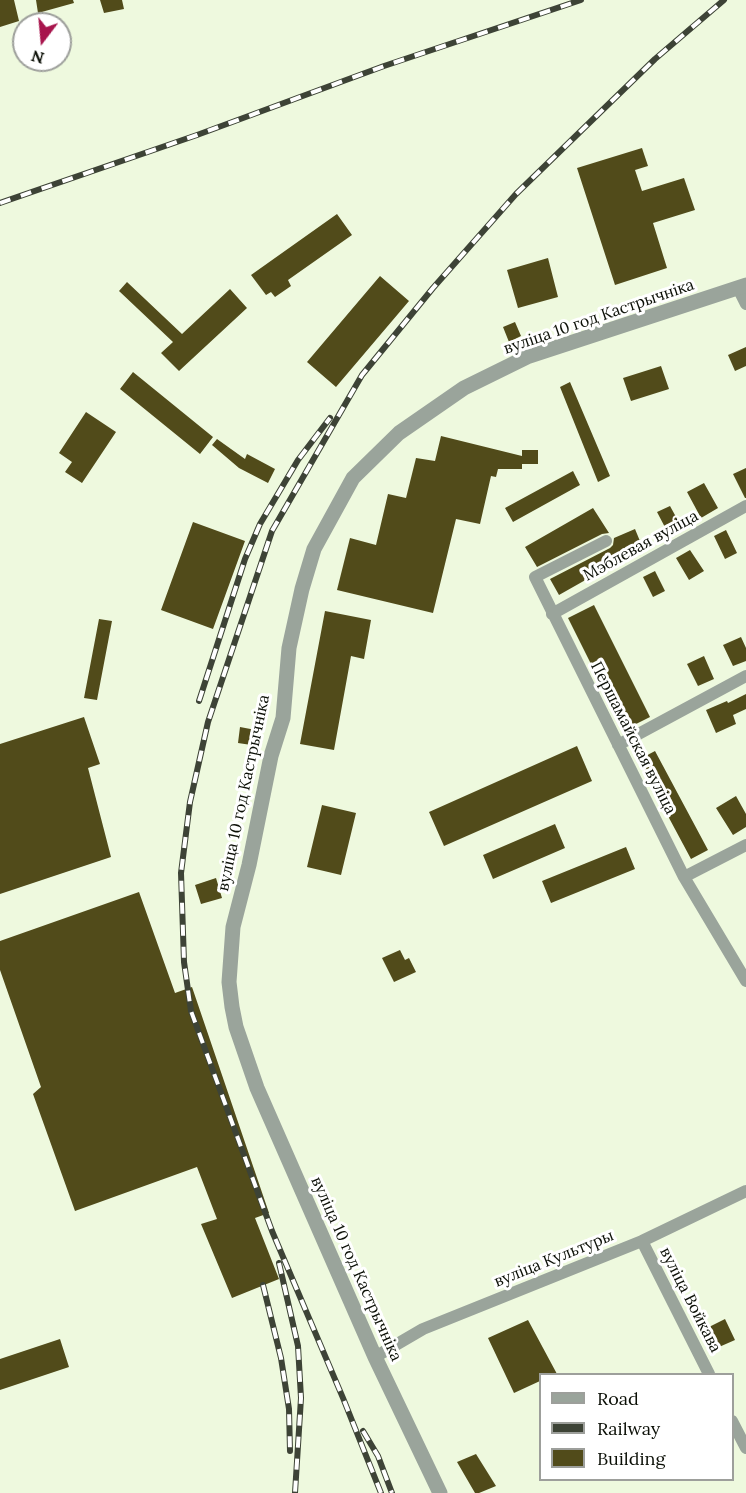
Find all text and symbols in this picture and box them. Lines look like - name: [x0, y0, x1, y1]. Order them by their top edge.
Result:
- north arrow: [12, 12, 72, 72]
- text: N: [29, 46, 46, 69]
- street label: вуліца 10 год Кастрычніка: [501, 275, 697, 359]
- street label: Мэблевая вуліца: [580, 506, 702, 586]
- street label: Першамайская вуліца: [586, 658, 680, 818]
- street label: вуліца 10 год Кастрычніка: [214, 693, 274, 893]
- street label: вуліца 10 год Кастрычніка: [306, 1174, 406, 1364]
- street label: вуліца Культуры: [491, 1226, 617, 1292]
- street label: вуліца Войкава: [655, 1244, 725, 1356]
- legend: [539, 1373, 734, 1481]
- text: Road: [597, 1387, 639, 1410]
- text: Railway: [597, 1417, 660, 1440]
- text: Building: [597, 1447, 665, 1470]

